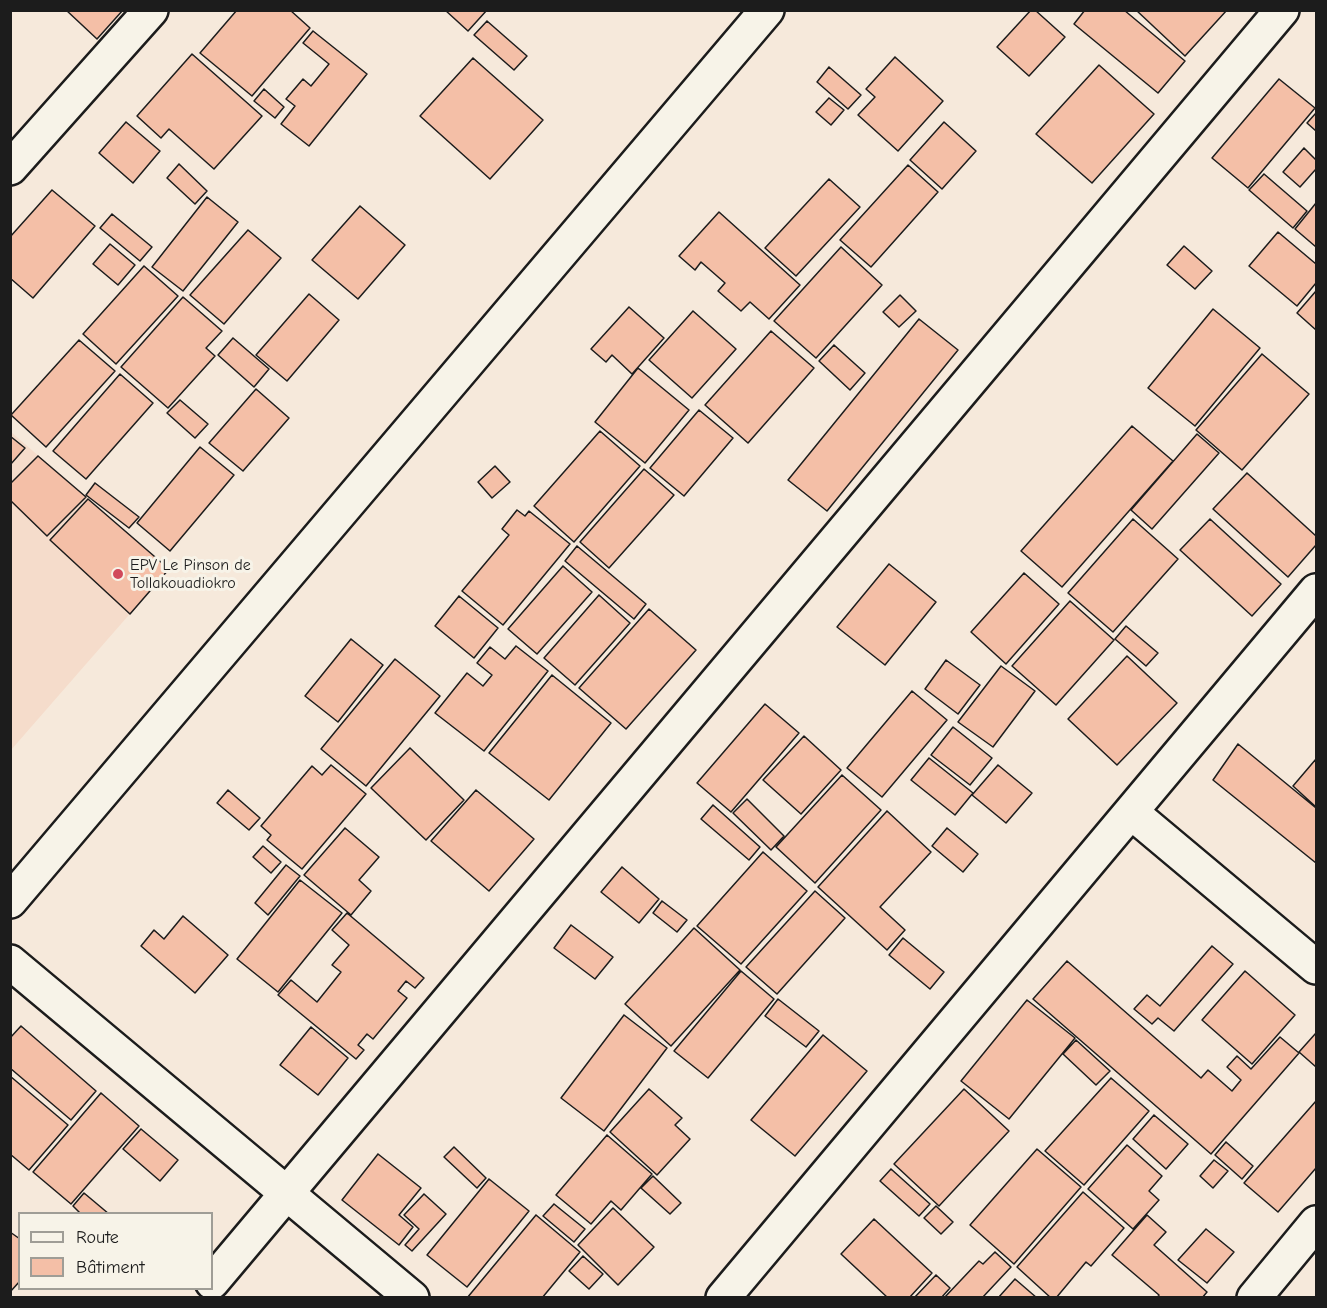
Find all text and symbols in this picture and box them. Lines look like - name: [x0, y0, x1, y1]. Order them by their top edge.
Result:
- place label: EPV Le Pinson de Tollakouadiokro: [130, 555, 251, 593]
- marker: EPV Le Pinson de Tollakouadiokro: [111, 567, 125, 581]
- legend: [18, 1212, 213, 1290]
- text: Route: [76, 1227, 119, 1248]
- text: Bâtiment: [76, 1257, 145, 1278]

